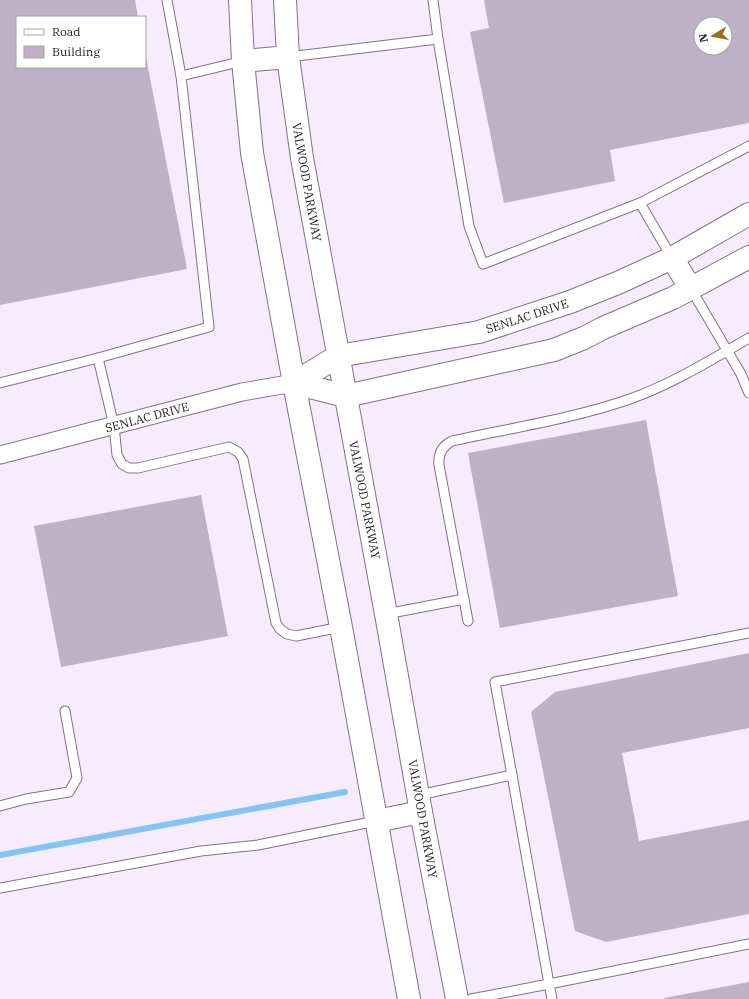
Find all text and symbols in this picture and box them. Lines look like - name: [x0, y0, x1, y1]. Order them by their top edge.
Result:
- legend: [16, 16, 146, 68]
- north arrow: [693, 16, 733, 56]
- text: Road: [52, 24, 81, 39]
- text: N: [695, 32, 711, 44]
- text: Building: [52, 44, 100, 59]
- street label: VALWOOD PARKWAY: [289, 121, 325, 243]
- street label: SENLAC DRIVE: [484, 296, 570, 336]
- street label: SENLAC DRIVE: [103, 399, 191, 435]
- street label: VALWOOD PARKWAY: [346, 440, 384, 561]
- street label: VALWOOD PARKWAY: [405, 758, 441, 880]

